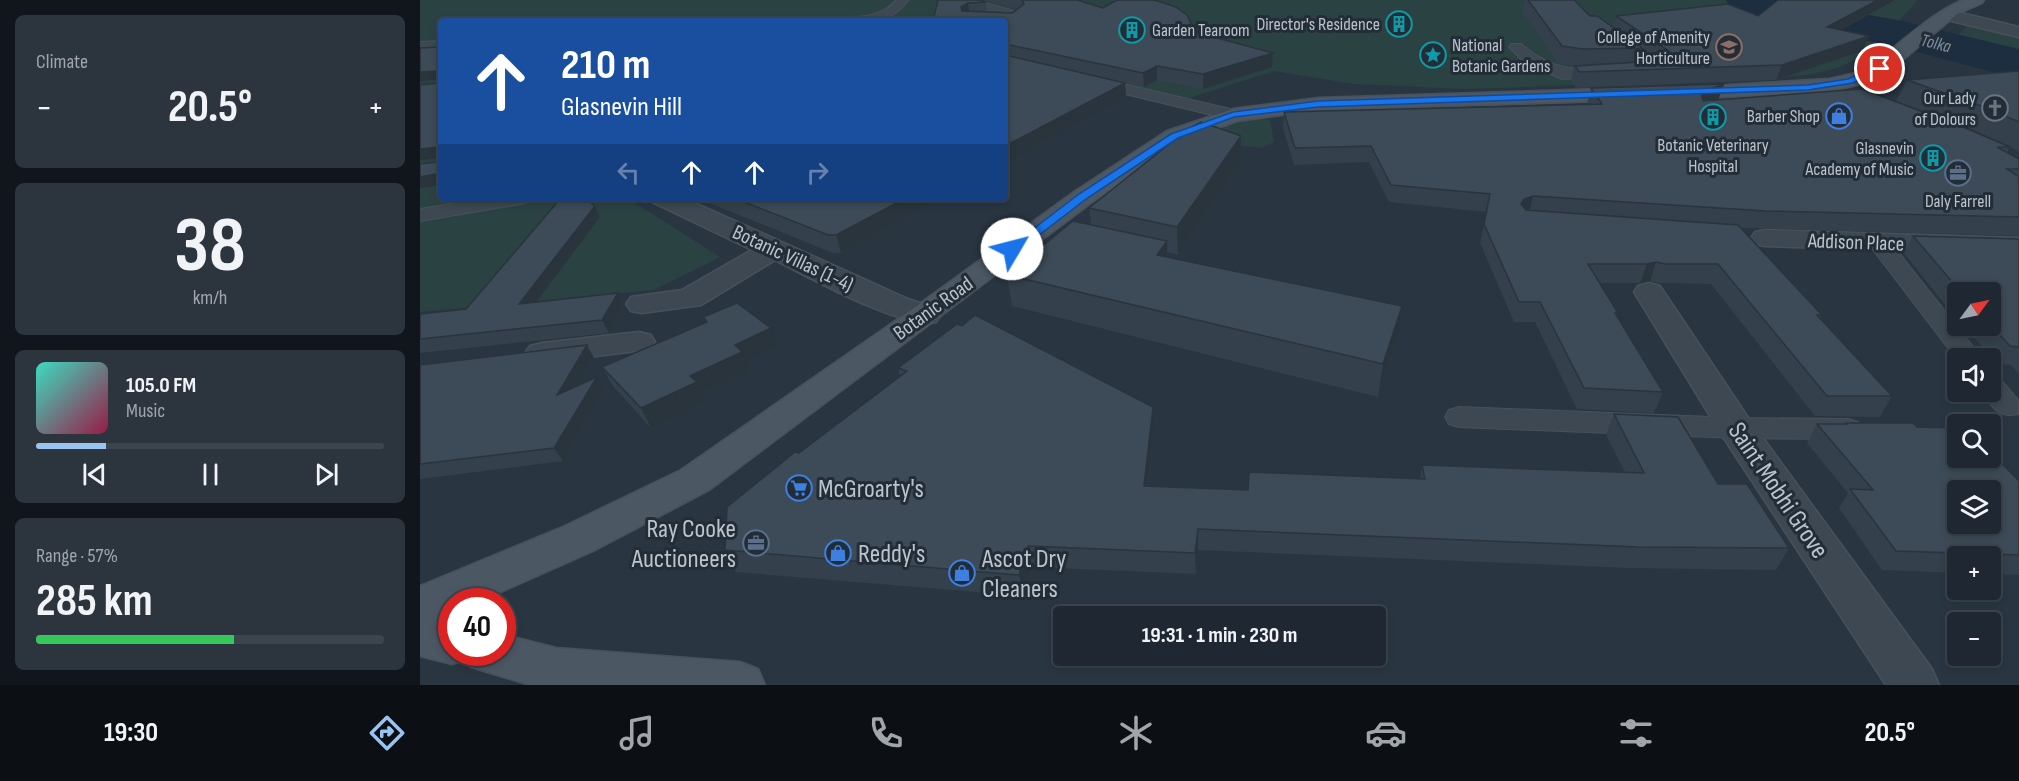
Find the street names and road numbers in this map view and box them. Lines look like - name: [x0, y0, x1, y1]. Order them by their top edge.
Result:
- street label: Botanic Villas (1-4): [729, 220, 857, 297]
- street label: Addison Place: [1806, 228, 1905, 257]
- street label: Botanic Road: [889, 271, 978, 346]
- street label: Saint Mobhi Grove: [1721, 417, 1835, 565]

